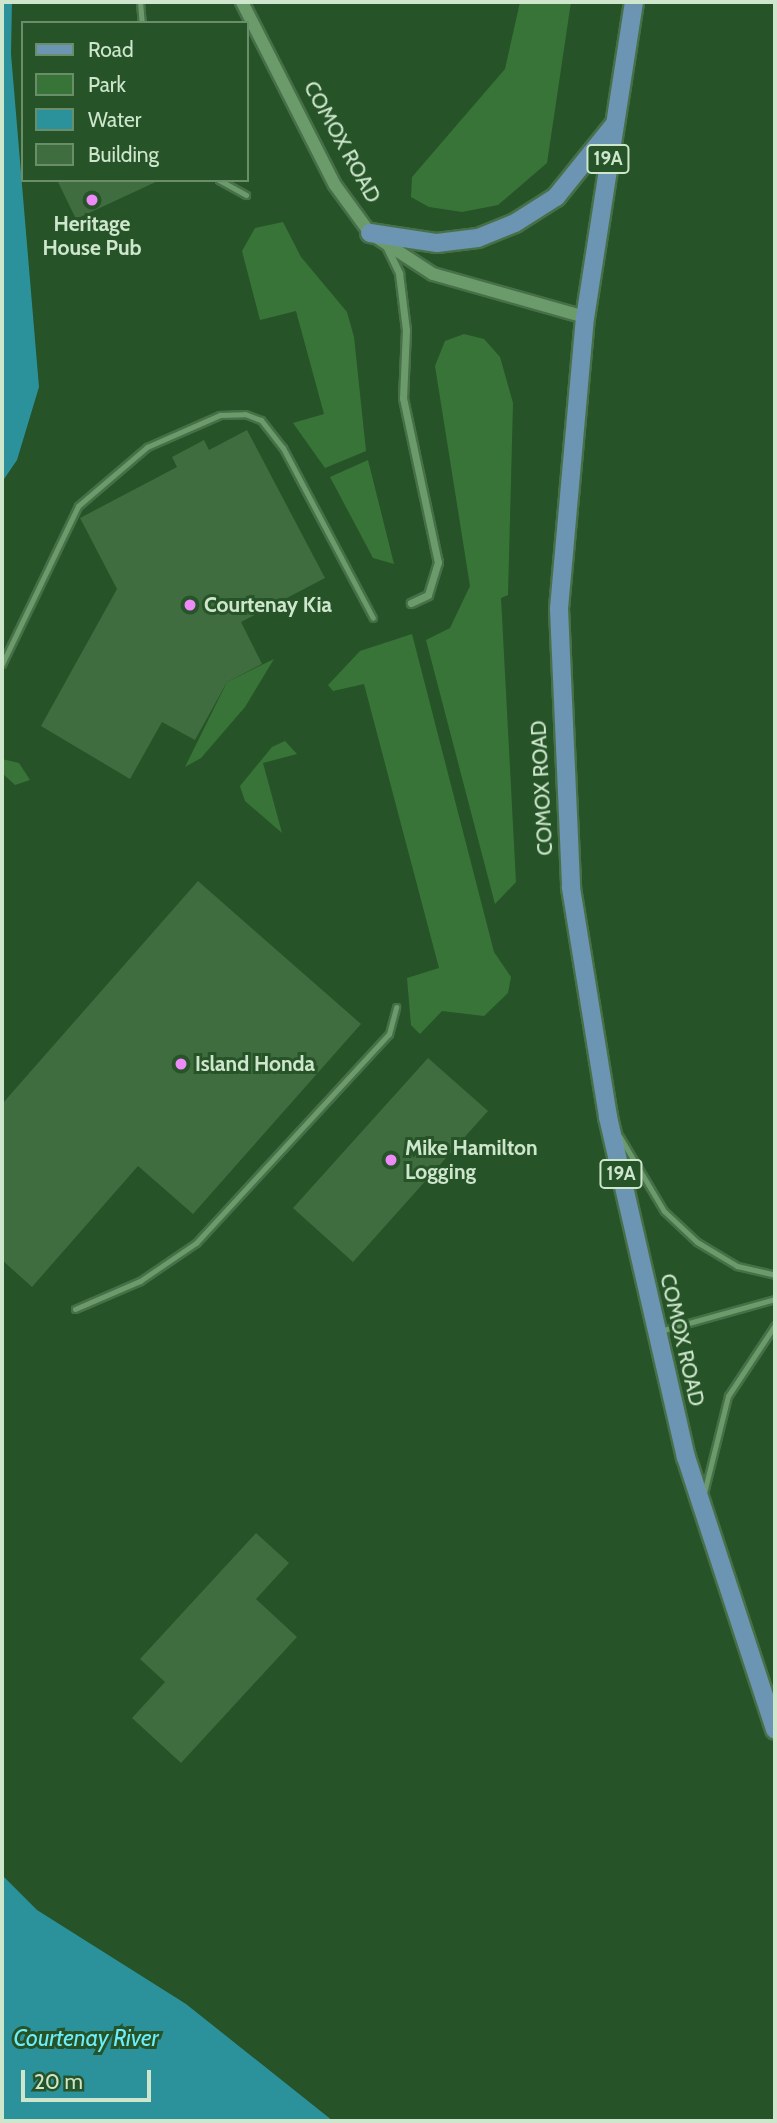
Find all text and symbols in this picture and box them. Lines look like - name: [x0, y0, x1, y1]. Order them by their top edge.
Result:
- legend: [21, 21, 248, 182]
- text: Road: [88, 37, 134, 62]
- text: Park: [88, 72, 126, 97]
- street label: COMOX ROAD: [298, 77, 386, 207]
- text: Water: [88, 107, 141, 132]
- text: Building: [88, 142, 159, 167]
- road number: 19A: [585, 144, 631, 174]
- marker: Heritage House Pub: [84, 192, 100, 208]
- place label: Heritage House Pub: [42, 211, 142, 261]
- place label: Courtenay Kia: [204, 592, 332, 618]
- marker: Courtenay Kia: [182, 597, 198, 613]
- street label: COMOX ROAD: [526, 720, 558, 856]
- place label: Island Honda: [195, 1051, 315, 1077]
- marker: Island Honda: [173, 1056, 189, 1072]
- place label: Mike Hamilton Logging: [405, 1135, 538, 1185]
- marker: Mike Hamilton Logging: [383, 1152, 399, 1168]
- road number: 19A: [598, 1158, 644, 1190]
- street label: COMOX ROAD: [655, 1271, 709, 1409]
- water label: Courtenay River: [13, 2024, 159, 2052]
- scale bar: [24, 2056, 154, 2100]
- text: 20 m: [34, 2069, 83, 2094]

